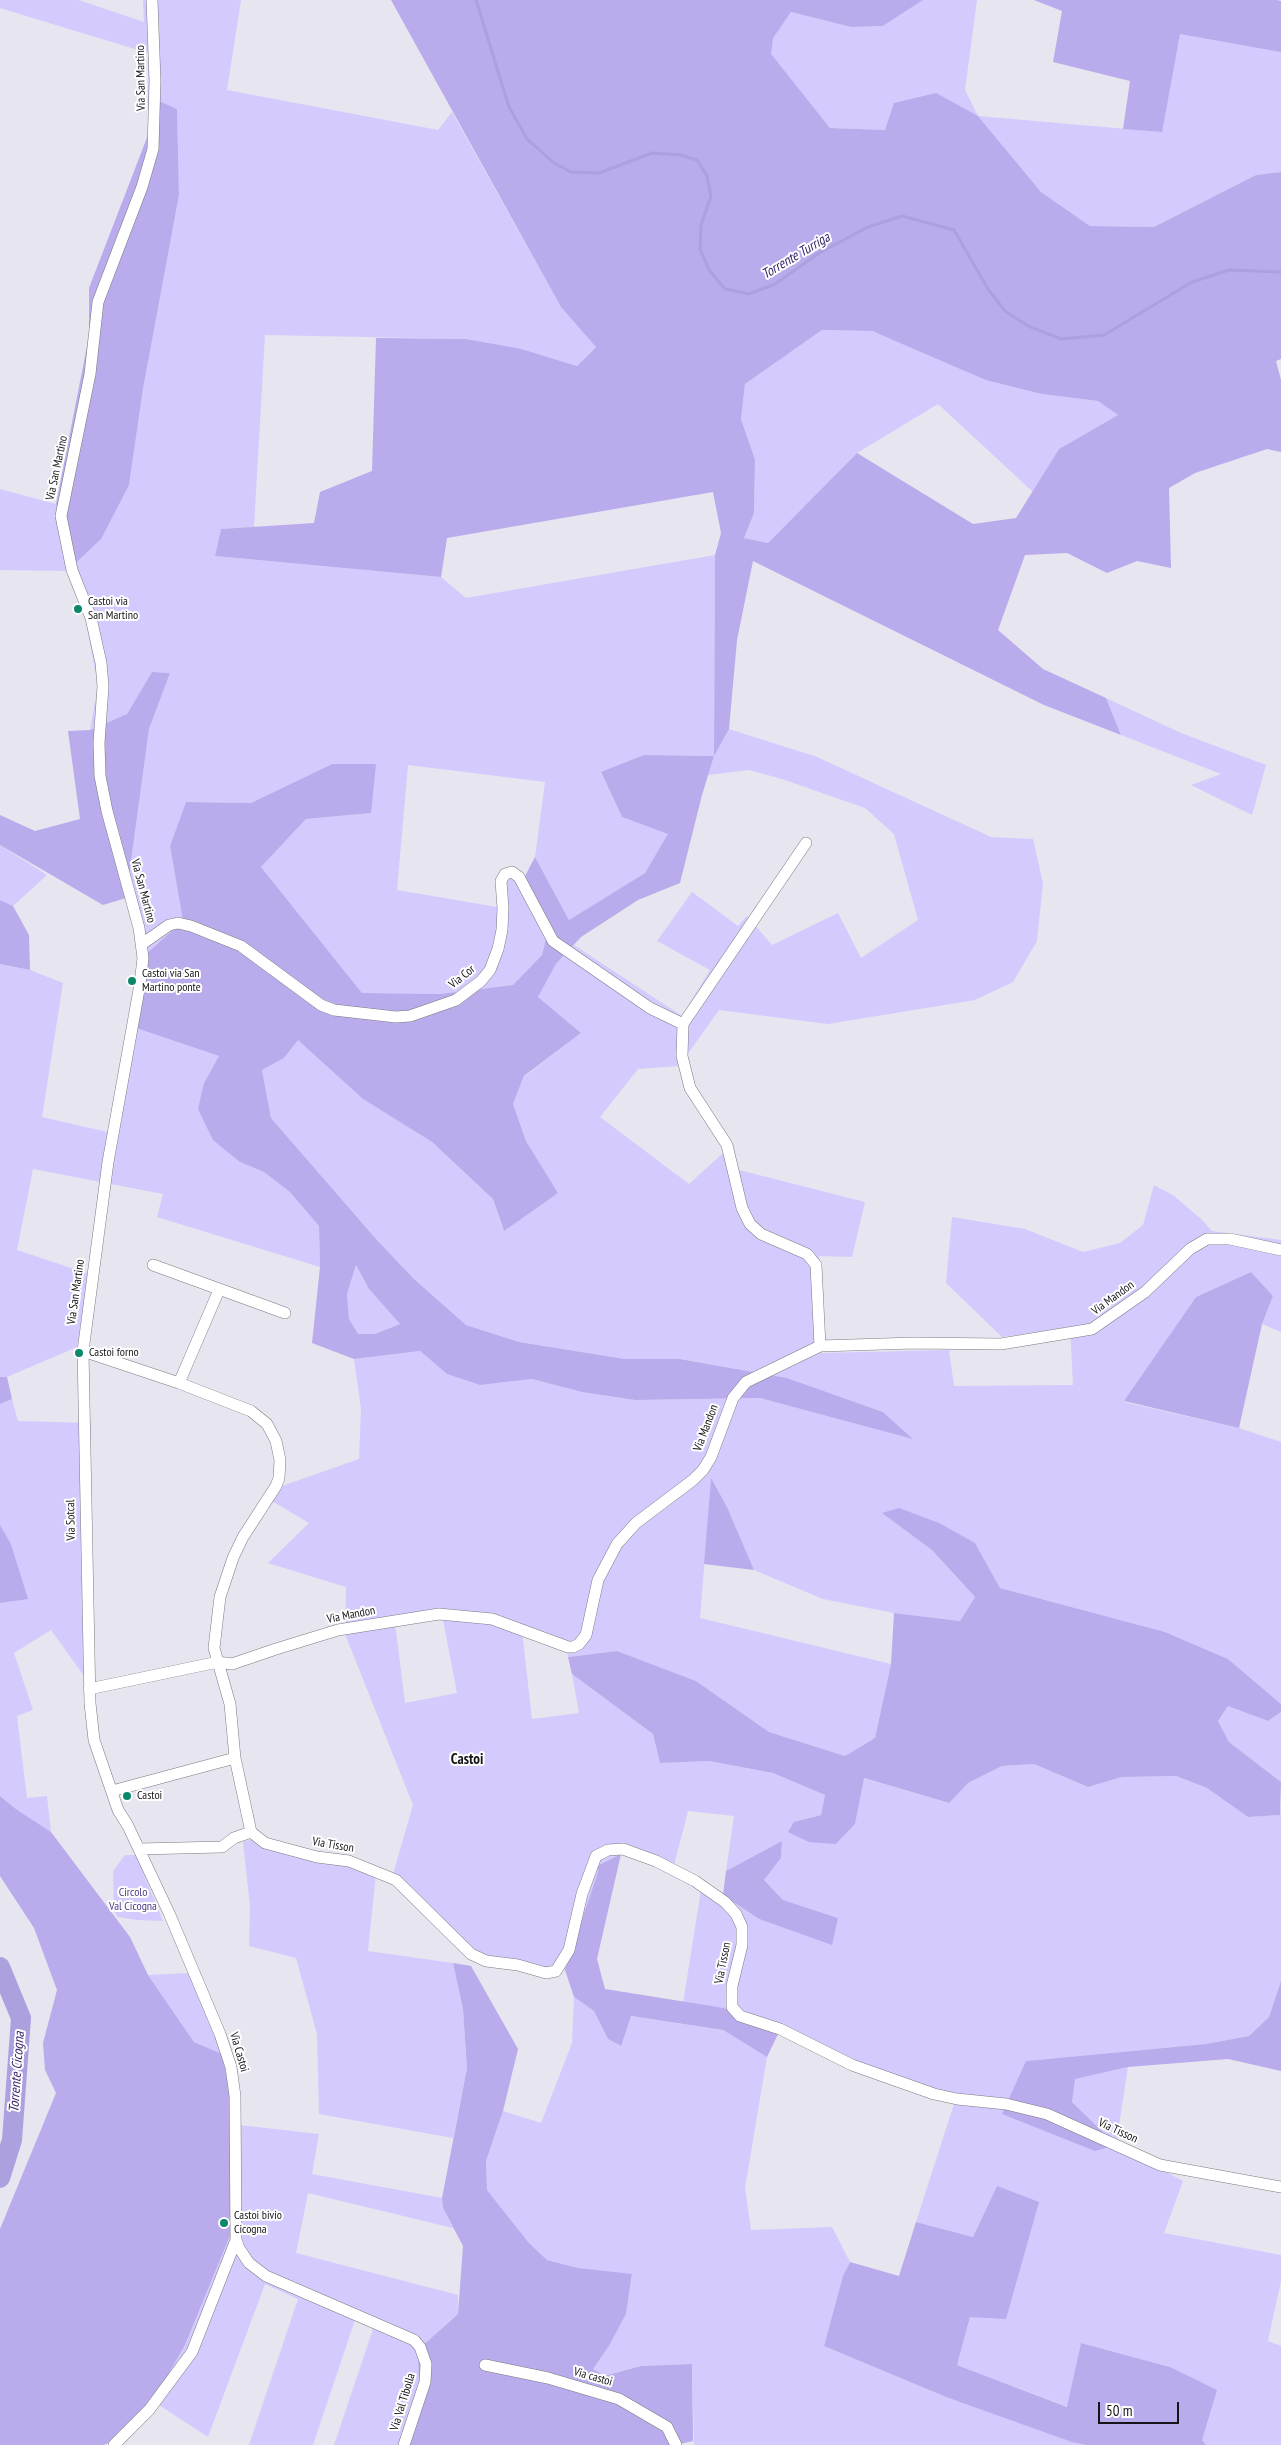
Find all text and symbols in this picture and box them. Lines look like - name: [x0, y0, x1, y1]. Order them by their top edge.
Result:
- street label: Via San Martino: [133, 45, 149, 111]
- water label: Torrente Turriga: [759, 229, 833, 283]
- street label: Via San Martino: [43, 434, 71, 502]
- place label: Castoi via San Martino: [88, 595, 138, 623]
- marker: Castoi via San Martino: [72, 603, 84, 615]
- street label: Via San Martino: [128, 857, 158, 925]
- street label: Via Cor: [446, 962, 478, 992]
- place label: Castoi via San Martino ponte: [142, 967, 201, 995]
- marker: Castoi via San Martino ponte: [126, 975, 138, 987]
- street label: Via San Martino: [64, 1259, 88, 1325]
- street label: Via Mandon: [1089, 1278, 1137, 1318]
- place label: Castoi forno: [89, 1346, 139, 1360]
- marker: Castoi forno: [73, 1347, 85, 1359]
- street label: Via Mandon: [691, 1403, 721, 1453]
- street label: Via Sotcal: [63, 1499, 79, 1541]
- street label: Via Mandon: [326, 1603, 376, 1627]
- district label: Castoi: [451, 1751, 483, 1769]
- place label: Castoi: [137, 1789, 162, 1803]
- marker: Castoi: [121, 1790, 133, 1802]
- street label: Via Tisson: [311, 1834, 355, 1856]
- park label: Circolo Val Cicogna: [109, 1886, 157, 1914]
- street label: Via Tisson: [712, 1941, 734, 1985]
- street label: Via Castoi: [226, 2030, 252, 2074]
- water label: Torrente Cicogna: [6, 2031, 28, 2113]
- street label: Via Tisson: [1096, 2116, 1140, 2146]
- place label: Castoi bivio Cicogna: [234, 2209, 282, 2237]
- marker: Castoi bivio Cicogna: [218, 2217, 230, 2229]
- street label: Via castoi: [572, 2365, 614, 2389]
- street label: Via Val Tibolla: [387, 2371, 419, 2433]
- scale bar: [1101, 2392, 1182, 2424]
- text: 50 m: [1106, 2401, 1132, 2420]

